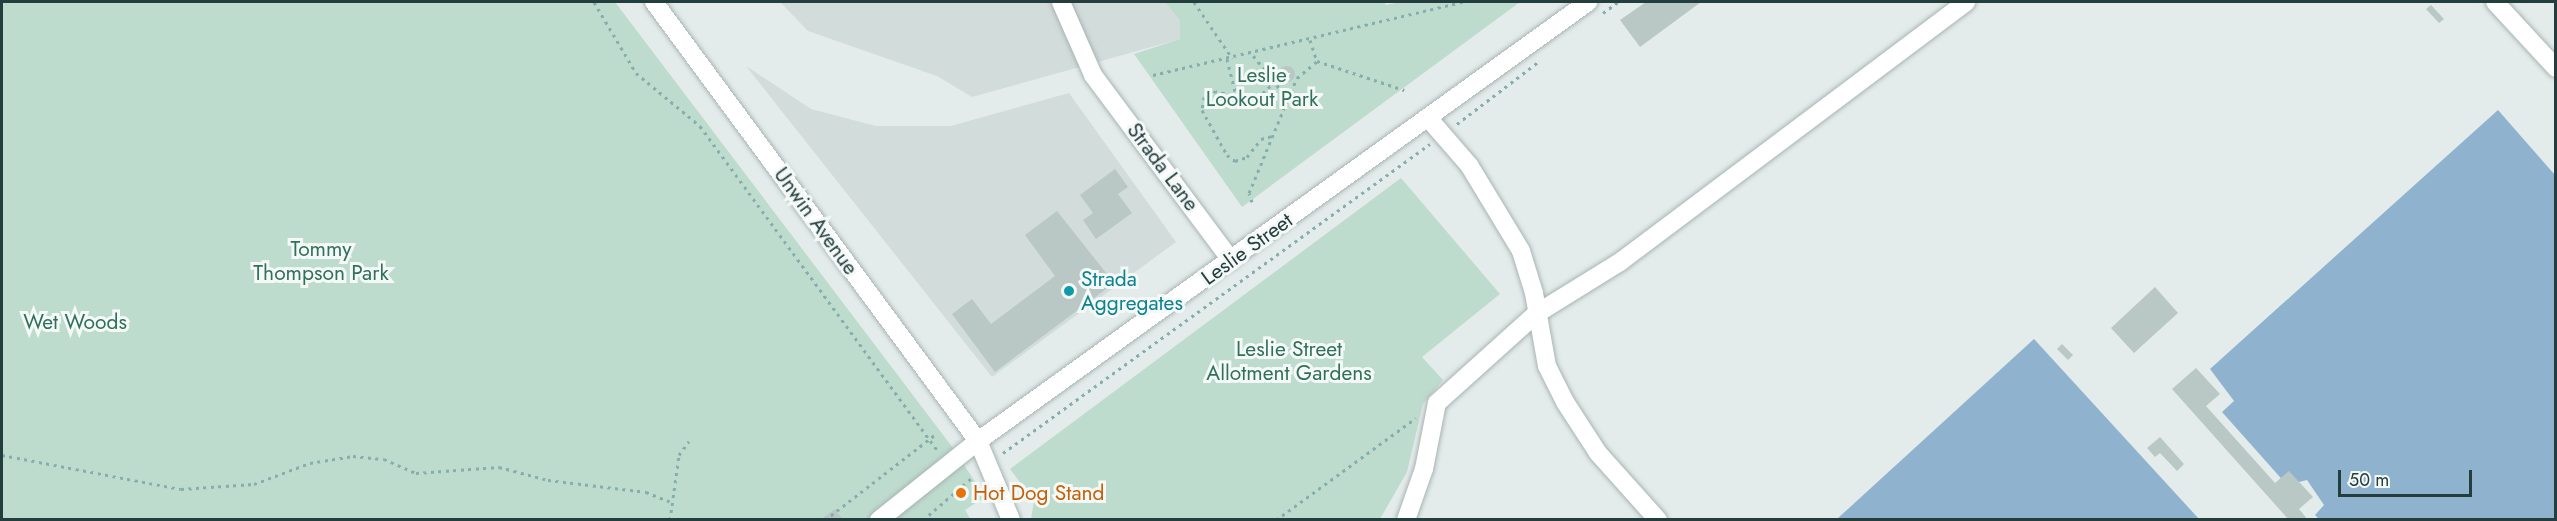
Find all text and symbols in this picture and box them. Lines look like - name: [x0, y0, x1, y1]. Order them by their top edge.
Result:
- park label: Leslie Lookout Park: [1206, 62, 1318, 112]
- street label: Strada Lane: [1122, 118, 1204, 216]
- street label: Unwin Avenue: [769, 162, 863, 280]
- street label: Leslie Street: [1197, 208, 1297, 290]
- park label: Tommy Thompson Park: [253, 236, 389, 286]
- place label: Strada Aggregates: [1081, 266, 1183, 316]
- marker: Strada Aggregates: [1062, 284, 1076, 298]
- park label: Wet Woods: [23, 309, 127, 335]
- park label: Leslie Street Allotment Gardens: [1206, 336, 1372, 386]
- scale bar: [2341, 458, 2474, 496]
- text: 50 m: [2349, 467, 2389, 493]
- place label: Hot Dog Stand: [973, 480, 1104, 506]
- marker: Hot Dog Stand: [954, 486, 968, 500]

